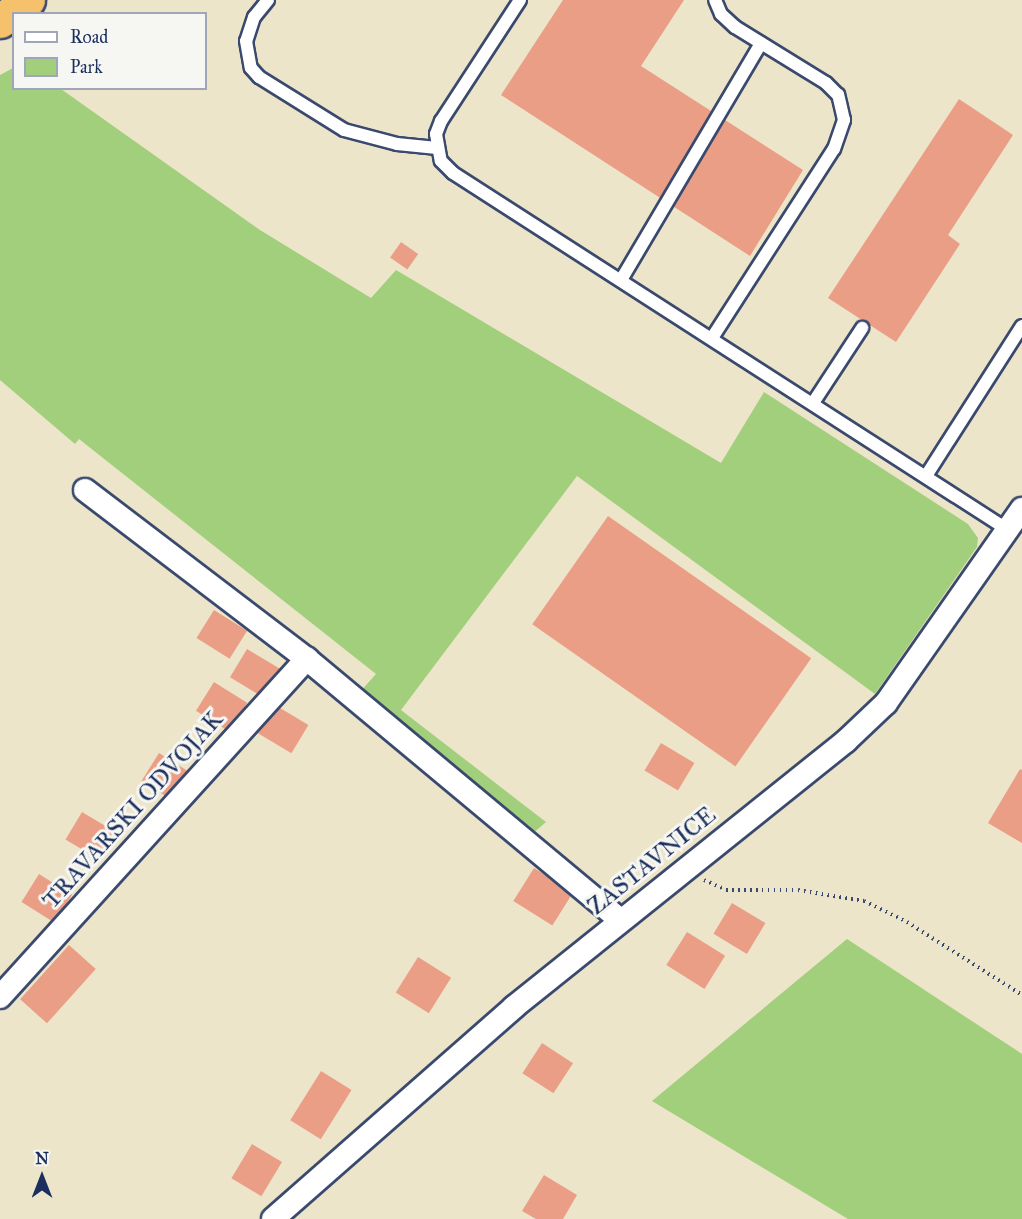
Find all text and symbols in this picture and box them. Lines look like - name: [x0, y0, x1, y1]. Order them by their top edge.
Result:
- legend: [12, 12, 207, 90]
- text: Road: [70, 26, 108, 48]
- text: Park: [70, 56, 103, 78]
- street label: TRAVARSKI ODVOJAK: [37, 705, 229, 915]
- street label: ZASTAVNICE: [582, 801, 722, 921]
- north arrow: [12, 1147, 72, 1207]
- text: N: [35, 1149, 49, 1168]

